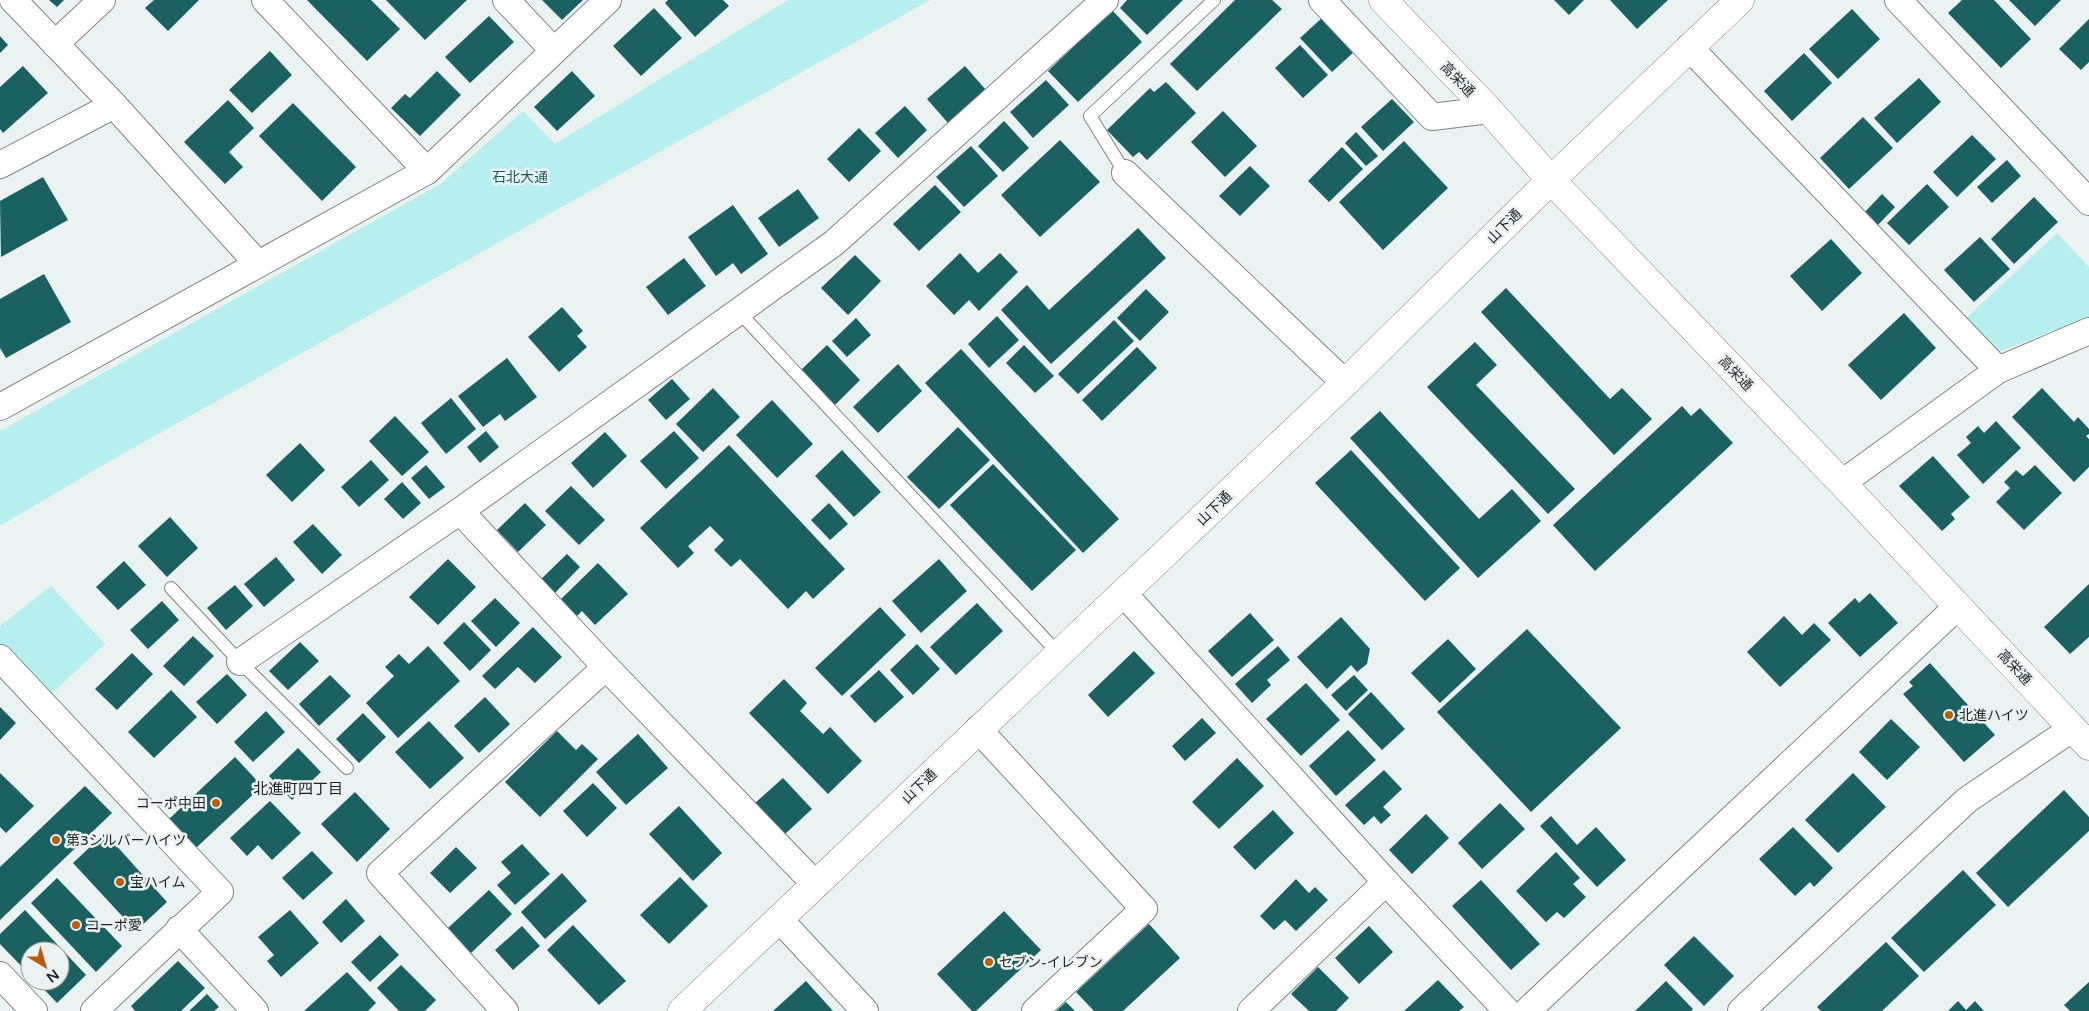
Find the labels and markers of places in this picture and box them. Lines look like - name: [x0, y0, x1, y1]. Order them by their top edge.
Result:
- place label: 北進ハイツ: [1959, 707, 2029, 724]
- marker: 北進ハイツ: [1943, 709, 1955, 721]
- place label: コーポ中田: [136, 795, 206, 812]
- marker: コーポ中田: [210, 797, 222, 809]
- place label: 第3シルバーハイツ: [66, 832, 186, 849]
- marker: 第3シルバーハイツ: [50, 834, 62, 846]
- place label: 宝ハイム: [130, 874, 185, 891]
- marker: 宝ハイム: [114, 876, 126, 888]
- place label: コーポ愛: [86, 917, 142, 934]
- marker: コーポ愛: [70, 919, 82, 931]
- place label: セブン-イレブン: [999, 954, 1103, 971]
- marker: セブン-イレブン: [983, 956, 995, 968]

